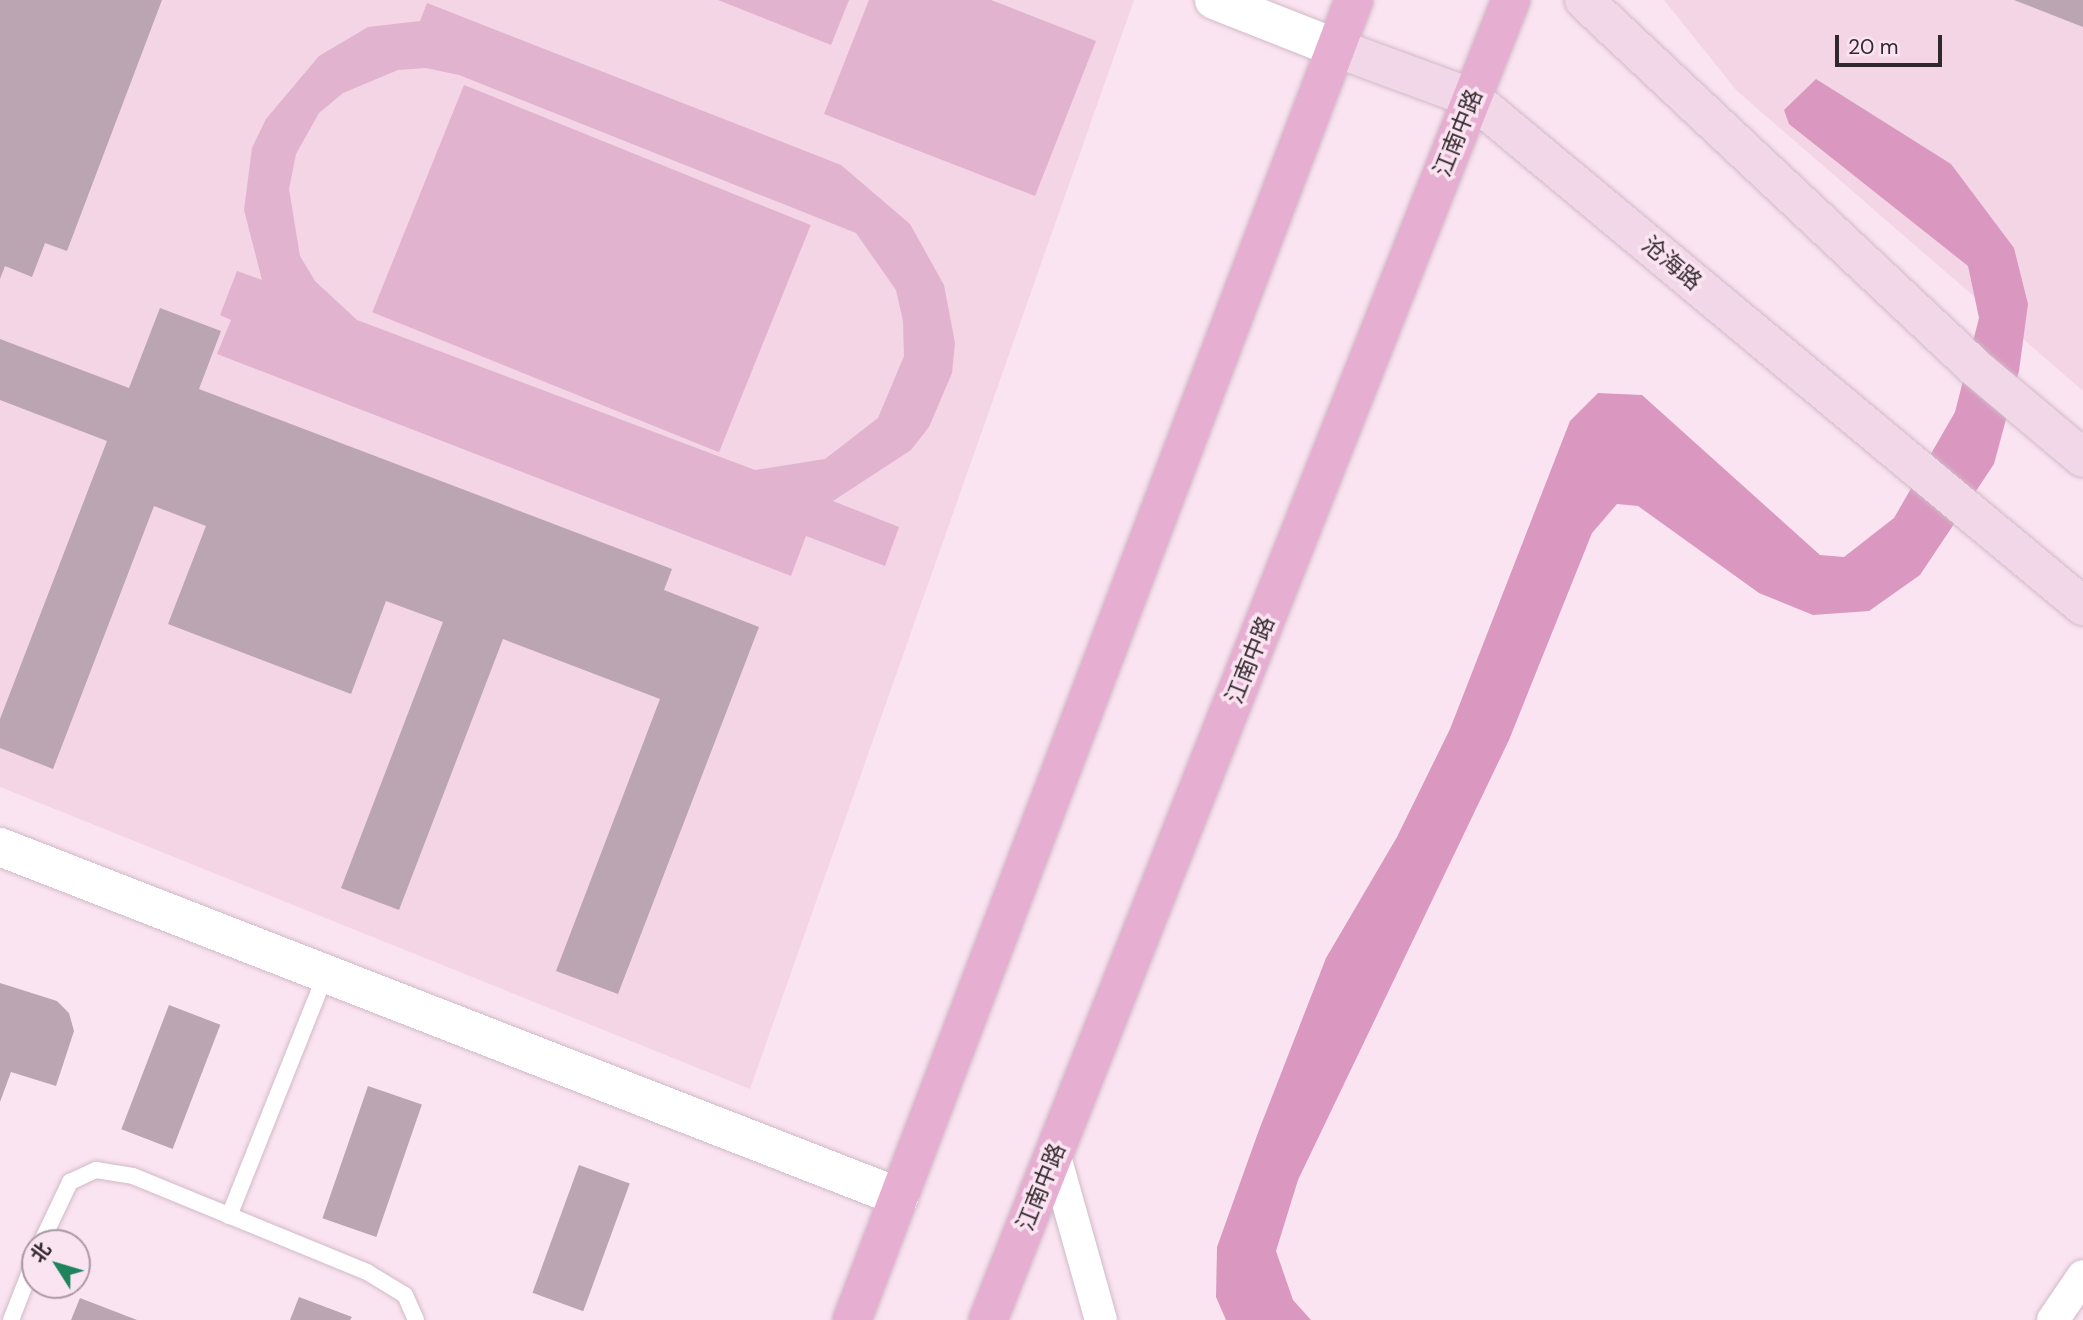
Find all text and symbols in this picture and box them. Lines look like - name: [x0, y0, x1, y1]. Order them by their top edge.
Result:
- scale bar: [1838, 21, 1945, 65]
- text: 20 m: [1848, 33, 1899, 61]
- street label: 江南中路: [1428, 85, 1488, 181]
- street label: 沧海路: [1637, 230, 1707, 296]
- street label: 江南中路: [1220, 612, 1280, 708]
- street label: 江南中路: [1011, 1139, 1071, 1235]
- north arrow: [21, 1229, 91, 1299]
- text: 北: [25, 1237, 56, 1267]

